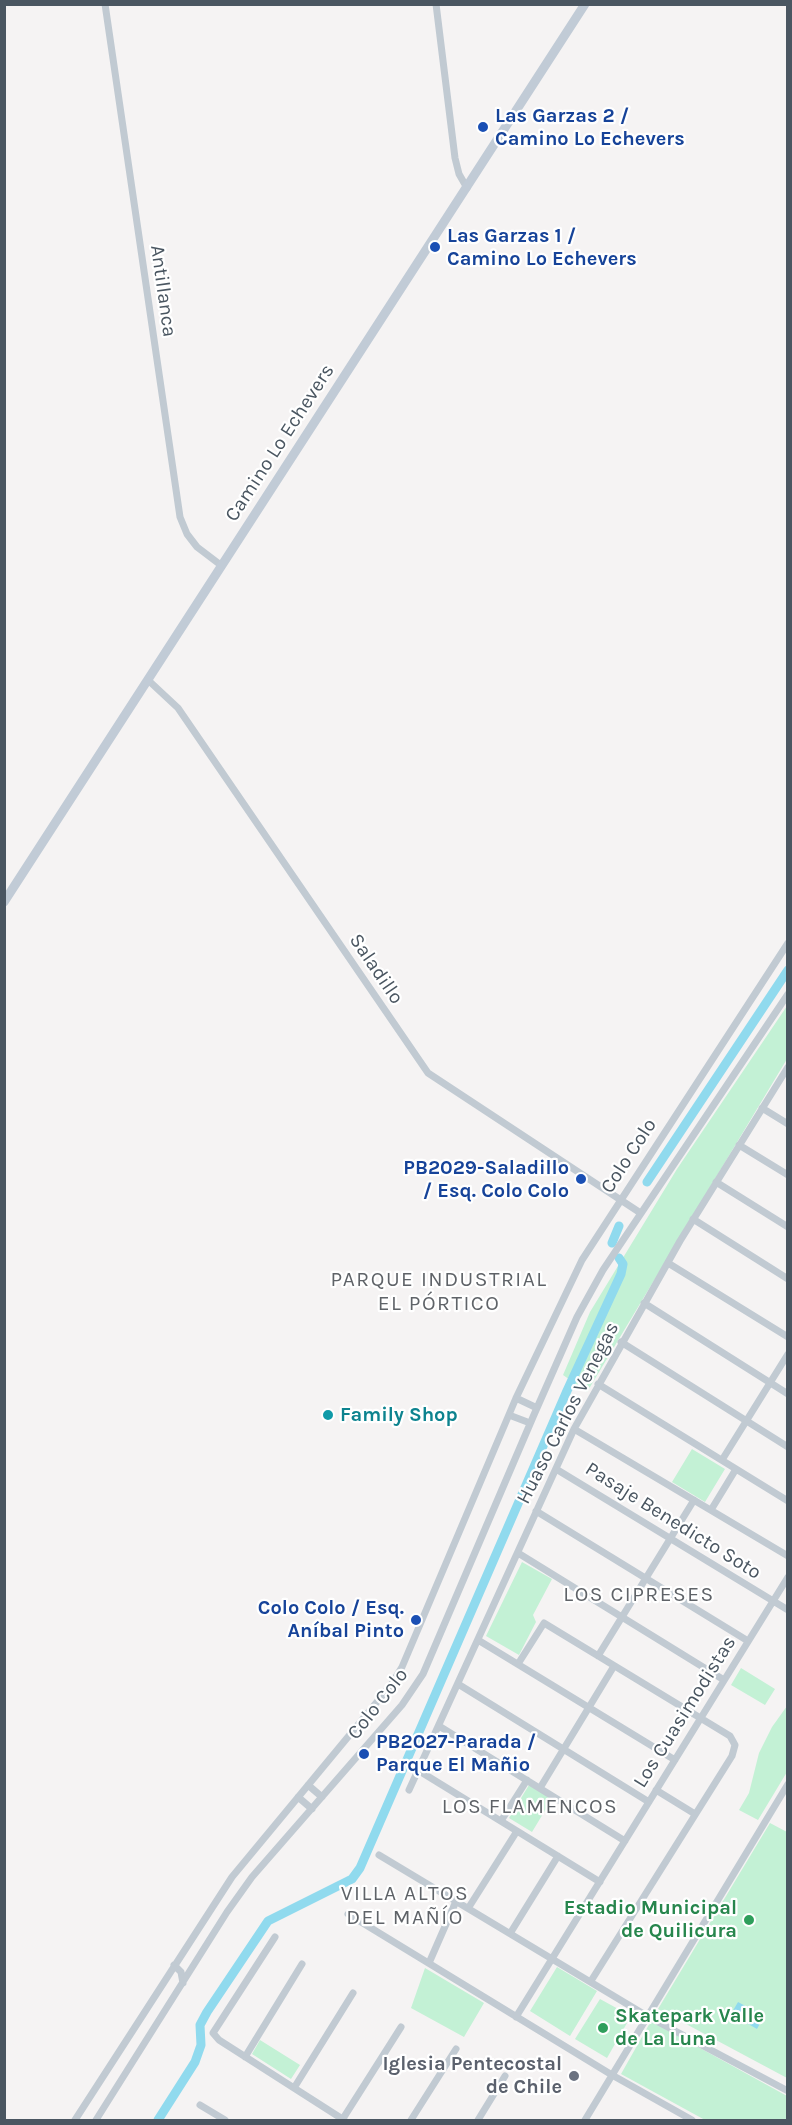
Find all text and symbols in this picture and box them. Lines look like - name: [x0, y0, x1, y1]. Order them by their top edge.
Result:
- place label: Las Garzas 2 / Camino Lo Echevers: [495, 104, 685, 151]
- marker: Las Garzas 2 / Camino Lo Echevers: [476, 120, 490, 134]
- place label: Las Garzas 1 / Camino Lo Echevers: [447, 224, 637, 271]
- marker: Las Garzas 1 / Camino Lo Echevers: [428, 240, 442, 254]
- street label: Antillanca: [145, 243, 181, 339]
- street label: Camino Lo Echevers: [220, 360, 340, 526]
- street label: Saladillo: [344, 929, 408, 1009]
- street label: Colo Colo: [596, 1114, 662, 1198]
- place label: PB2029-Saladillo / Esq. Colo Colo: [403, 1156, 569, 1203]
- marker: PB2029-Saladillo / Esq. Colo Colo: [574, 1172, 588, 1186]
- district label: PARQUE INDUSTRIAL EL PÓRTICO: [330, 1267, 548, 1317]
- street label: Huaso Carlos Venegas: [512, 1318, 624, 1508]
- place label: Family Shop: [340, 1403, 458, 1427]
- marker: Family Shop: [321, 1408, 335, 1422]
- street label: Pasaje Benedicto Soto: [581, 1457, 765, 1585]
- district label: LOS CIPRESES: [563, 1582, 715, 1608]
- place label: Colo Colo / Esq. Aníbal Pinto: [258, 1596, 404, 1643]
- marker: Colo Colo / Esq. Aníbal Pinto: [409, 1613, 423, 1627]
- street label: Los Cuasimodistas: [629, 1632, 741, 1792]
- street label: Colo Colo: [343, 1663, 413, 1745]
- place label: PB2027-Parada / Parque El Mañio: [376, 1730, 536, 1777]
- marker: PB2027-Parada / Parque El Mañio: [357, 1747, 371, 1761]
- district label: LOS FLAMENCOS: [442, 1794, 618, 1820]
- district label: VILLA ALTOS DEL MAÑÍO: [341, 1881, 469, 1931]
- place label: Estadio Municipal de Quilicura: [564, 1896, 737, 1943]
- marker: Estadio Municipal de Quilicura: [742, 1913, 756, 1927]
- place label: Skatepark Valle de La Luna: [615, 2004, 764, 2051]
- marker: Skatepark Valle de La Luna: [596, 2021, 610, 2035]
- place label: Iglesia Pentecostal de Chile: [382, 2052, 562, 2099]
- marker: Iglesia Pentecostal de Chile: [567, 2069, 581, 2083]

